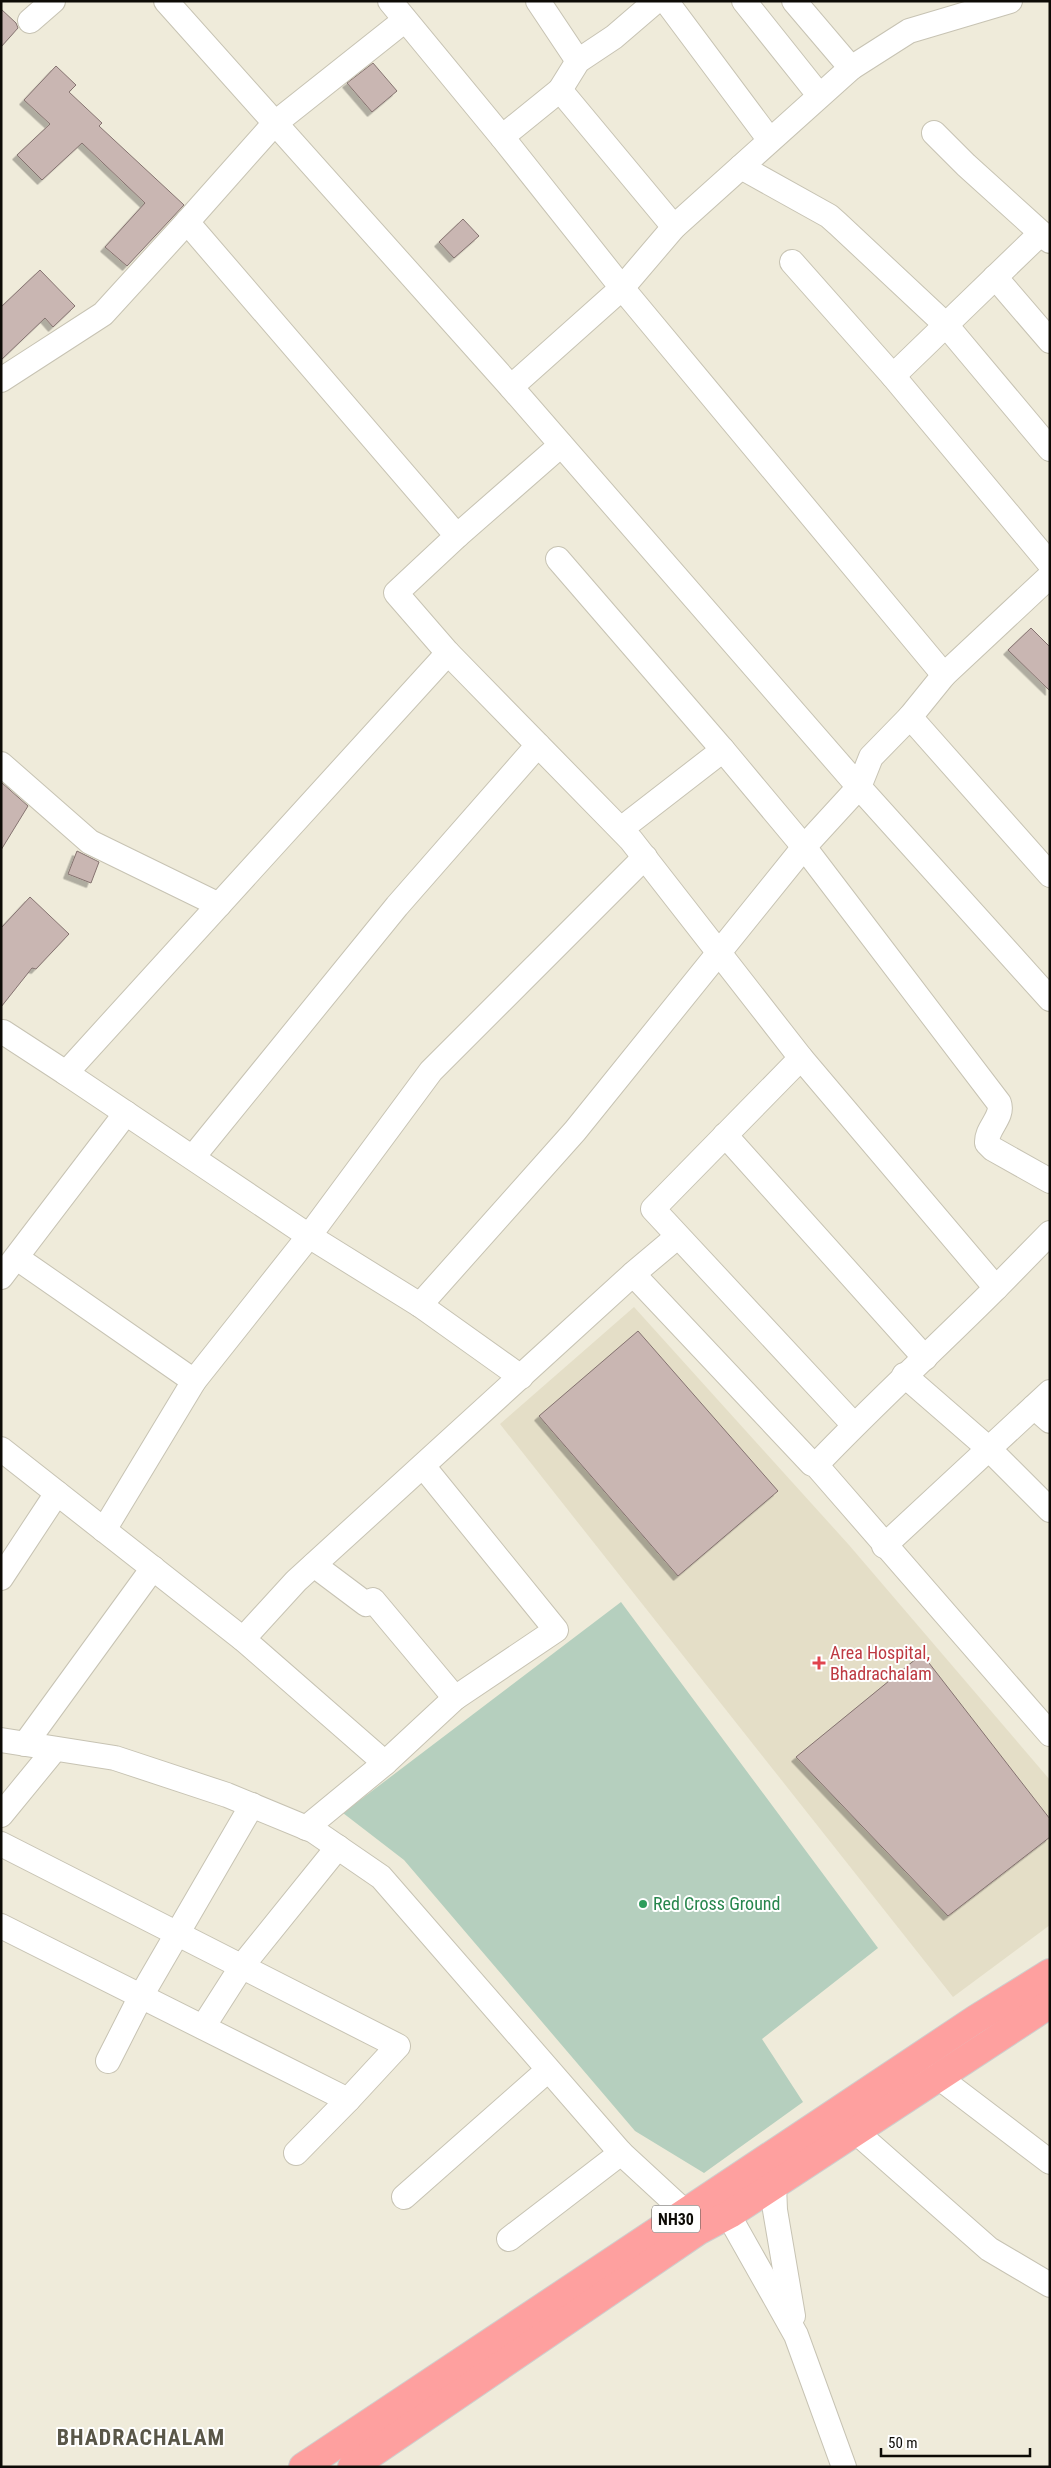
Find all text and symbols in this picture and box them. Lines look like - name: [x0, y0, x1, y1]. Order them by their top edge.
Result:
- place label: Area Hospital, Bhadrachalam: [830, 1642, 932, 1684]
- marker: Area Hospital, Bhadrachalam: [812, 1656, 826, 1670]
- place label: Red Cross Ground: [653, 1893, 780, 1914]
- marker: Red Cross Ground: [637, 1898, 649, 1910]
- road number: NH30: [652, 2206, 700, 2232]
- district label: BHADRACHALAM: [57, 2425, 225, 2450]
- scale bar: [881, 2426, 1030, 2458]
- text: 50 m: [888, 2434, 918, 2452]

